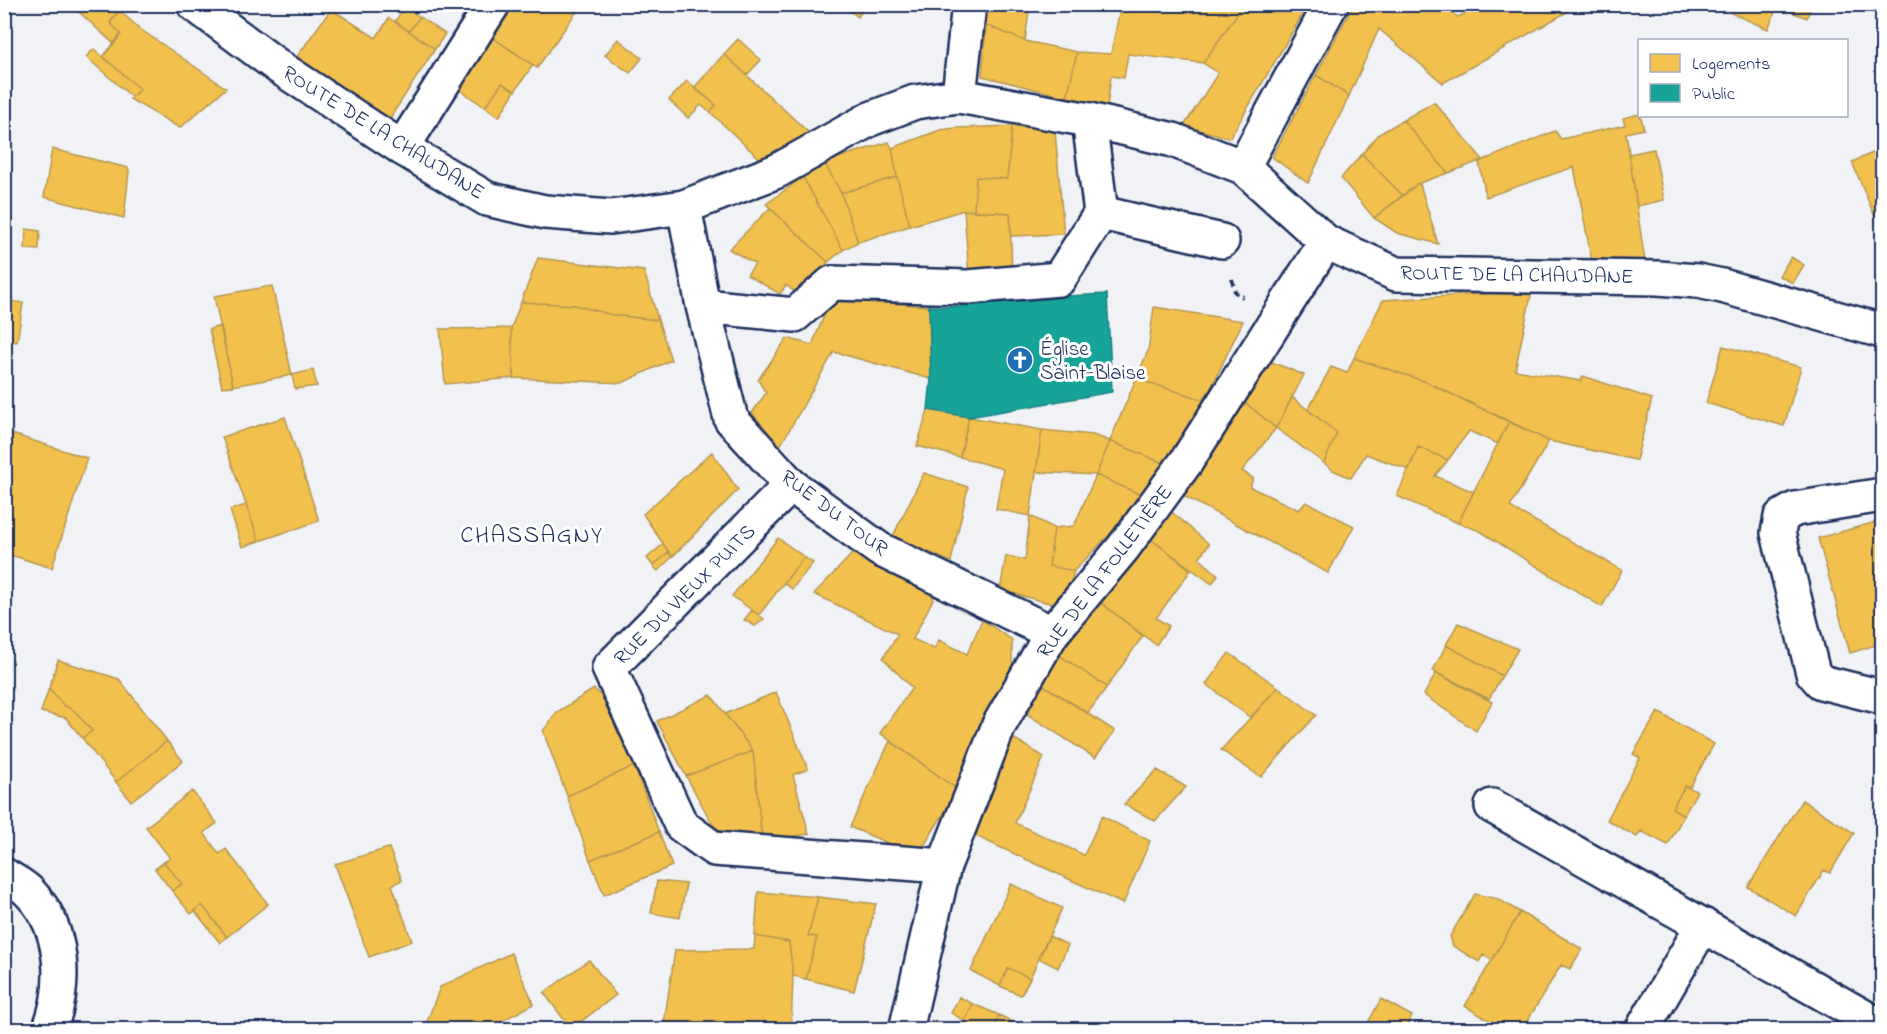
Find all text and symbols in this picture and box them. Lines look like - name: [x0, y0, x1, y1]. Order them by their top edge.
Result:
- legend: [1638, 39, 1848, 117]
- text: Logements: [1692, 52, 1770, 79]
- street label: ROUTE DE LA CHAUDANE: [276, 59, 490, 208]
- text: Public: [1692, 82, 1735, 108]
- street label: ROUTE DE LA CHAUDANE: [1400, 259, 1634, 293]
- place label: Église Saint-Blaise: [1040, 335, 1146, 389]
- church icon: Église Saint-Blaise: [1005, 345, 1035, 375]
- street label: RUE DU TOUR: [774, 463, 894, 564]
- street label: RUE DE LA FOLLETIÈRE: [1030, 479, 1181, 665]
- street label: RUE DU VIEUX PUITS: [608, 518, 763, 673]
- district label: CHASSAGNY: [460, 519, 604, 554]

